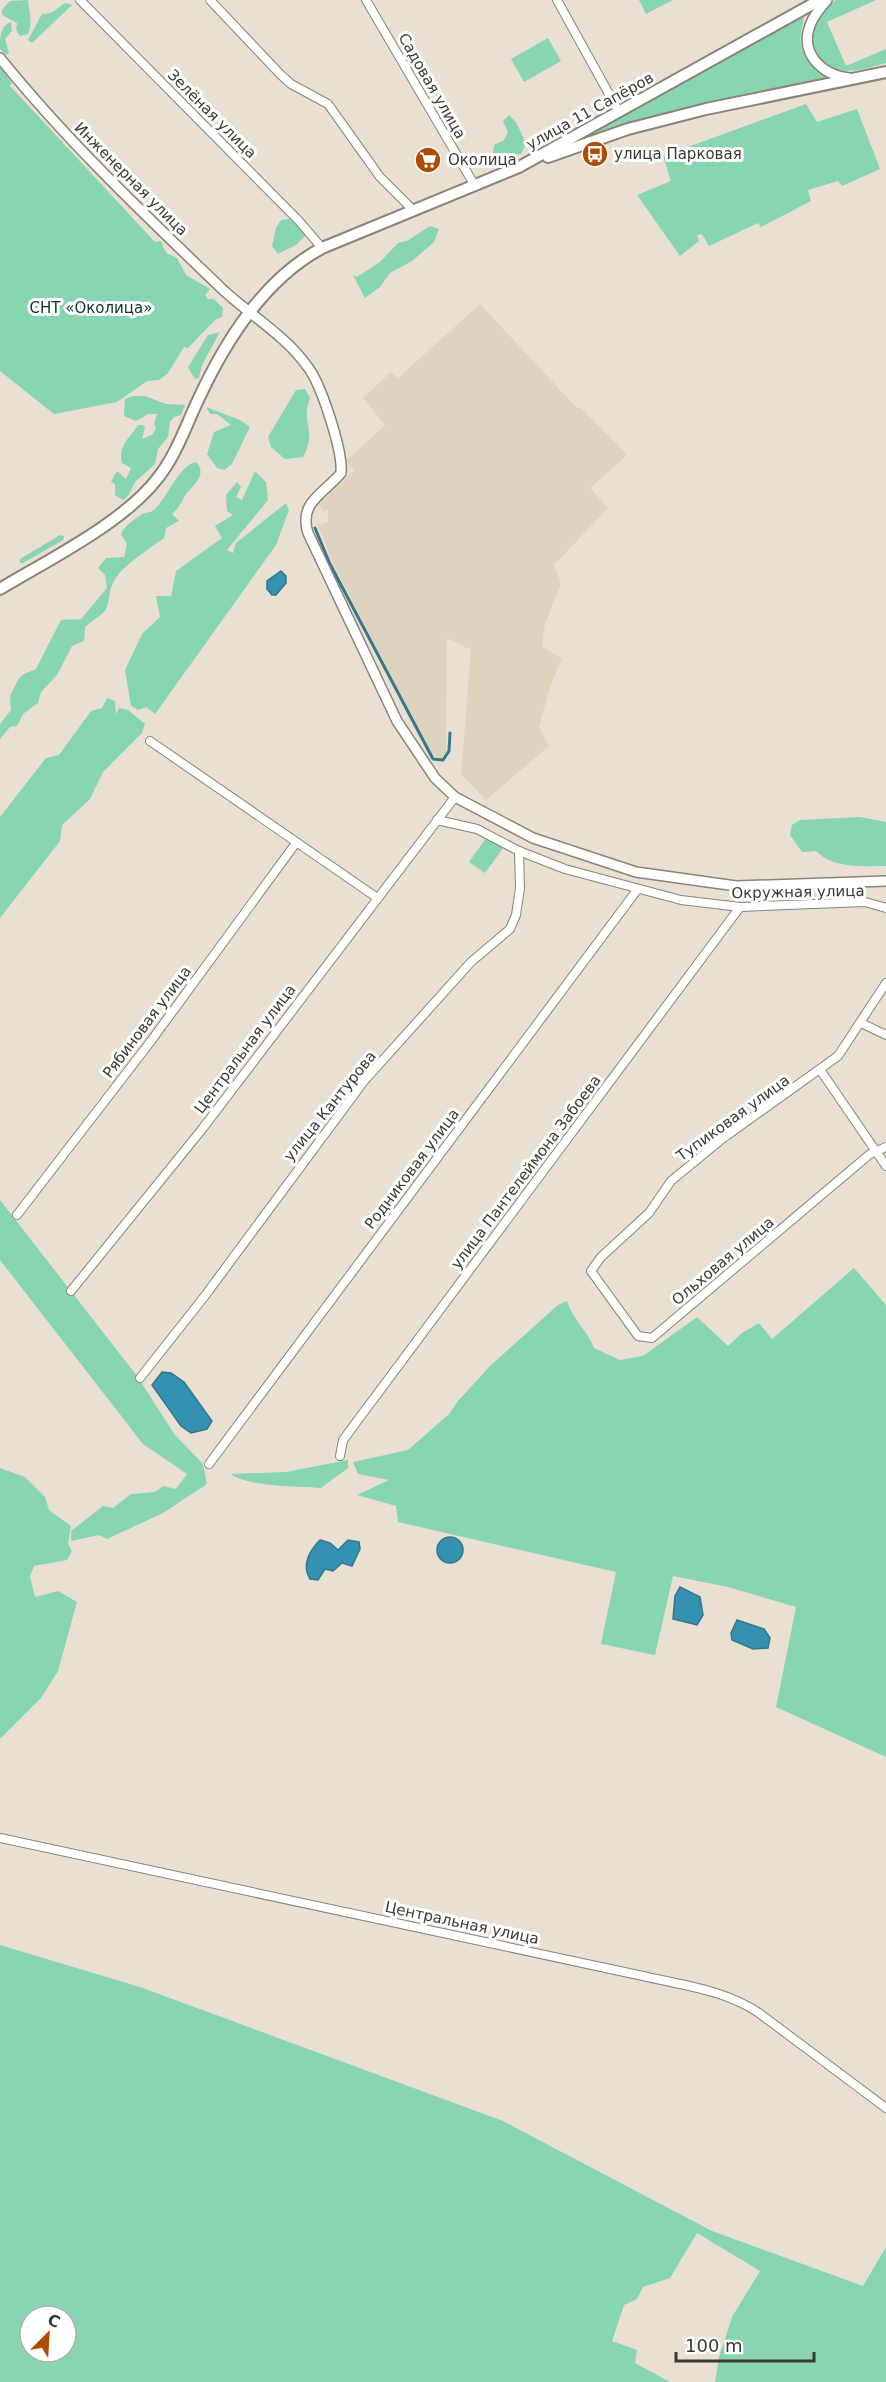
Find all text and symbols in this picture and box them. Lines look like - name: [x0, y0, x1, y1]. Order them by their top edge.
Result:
- street label: Садовая улица: [395, 30, 469, 142]
- street label: Зелёная улица: [164, 66, 260, 162]
- street label: улица 11 Сапёров: [523, 69, 657, 153]
- street label: Инженерная улица: [71, 119, 191, 239]
- bus stop icon: улица Парковая: [580, 139, 610, 169]
- supermarket icon: Околица: [413, 145, 443, 175]
- place label: улица Парковая: [614, 145, 742, 163]
- place label: Околица: [448, 151, 517, 169]
- park label: СНТ «Околица»: [30, 299, 152, 317]
- street label: Окружная улица: [731, 882, 865, 902]
- street label: Рябиновая улица: [99, 962, 195, 1082]
- street label: Центральная улица: [191, 981, 299, 1117]
- street label: улица Кантурова: [280, 1047, 380, 1165]
- street label: Тупиковая улица: [672, 1071, 793, 1166]
- street label: улица Пантелеймона Забоева: [447, 1072, 605, 1272]
- street label: Родниковая улица: [361, 1105, 463, 1233]
- street label: Ольховая улица: [668, 1213, 778, 1309]
- street label: Центральная улица: [383, 1898, 541, 1948]
- north arrow: [18, 2304, 78, 2364]
- text: С: [45, 2310, 63, 2332]
- scale bar: [676, 2325, 814, 2363]
- text: 100 m: [685, 2335, 743, 2356]

